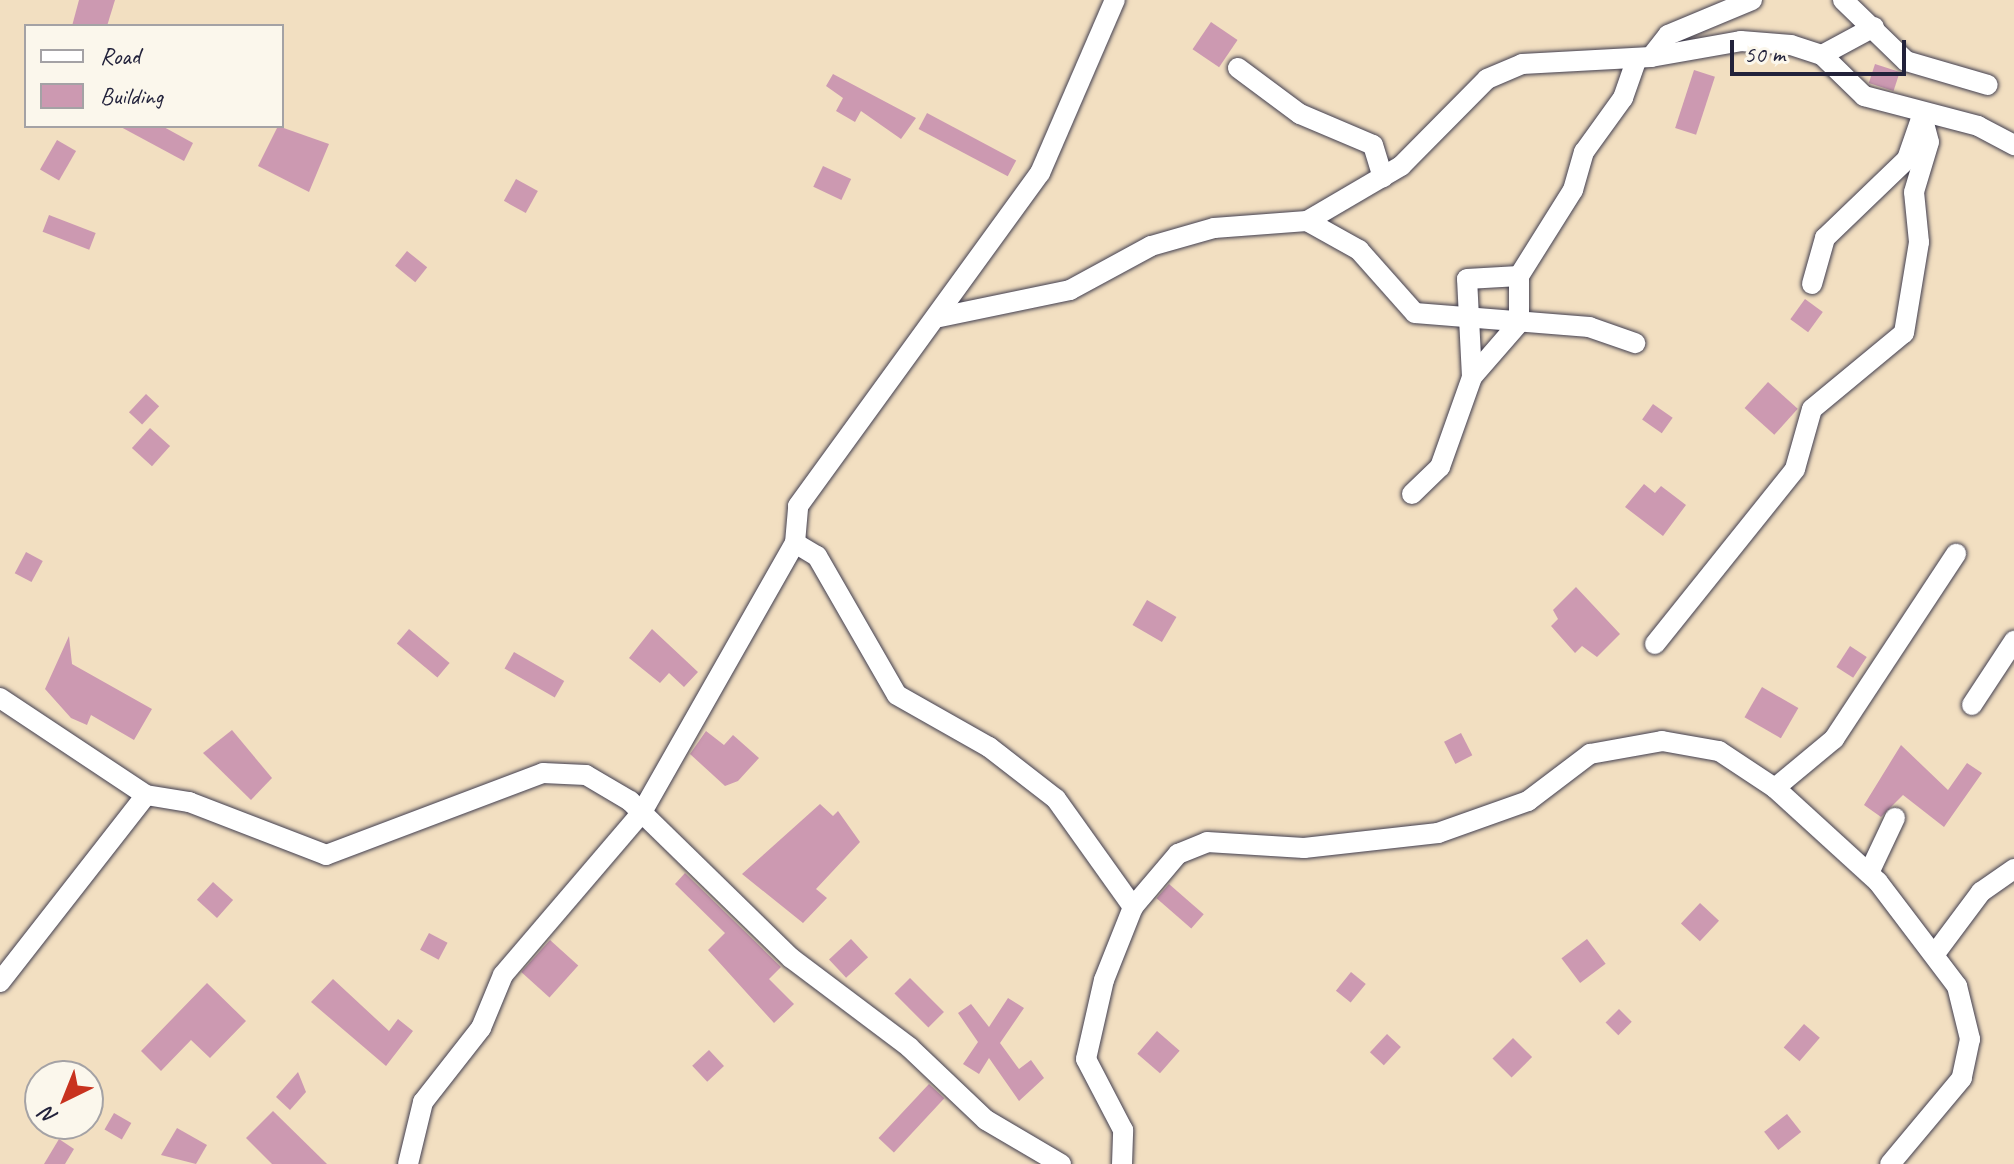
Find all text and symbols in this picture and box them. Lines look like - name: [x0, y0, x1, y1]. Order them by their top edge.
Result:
- legend: [24, 24, 284, 128]
- scale bar: [1734, 24, 1910, 74]
- text: 50 m: [1744, 39, 1785, 69]
- text: Road: [100, 41, 140, 71]
- text: Building: [100, 81, 163, 111]
- north arrow: [24, 1060, 104, 1140]
- text: N: [34, 1101, 64, 1131]

